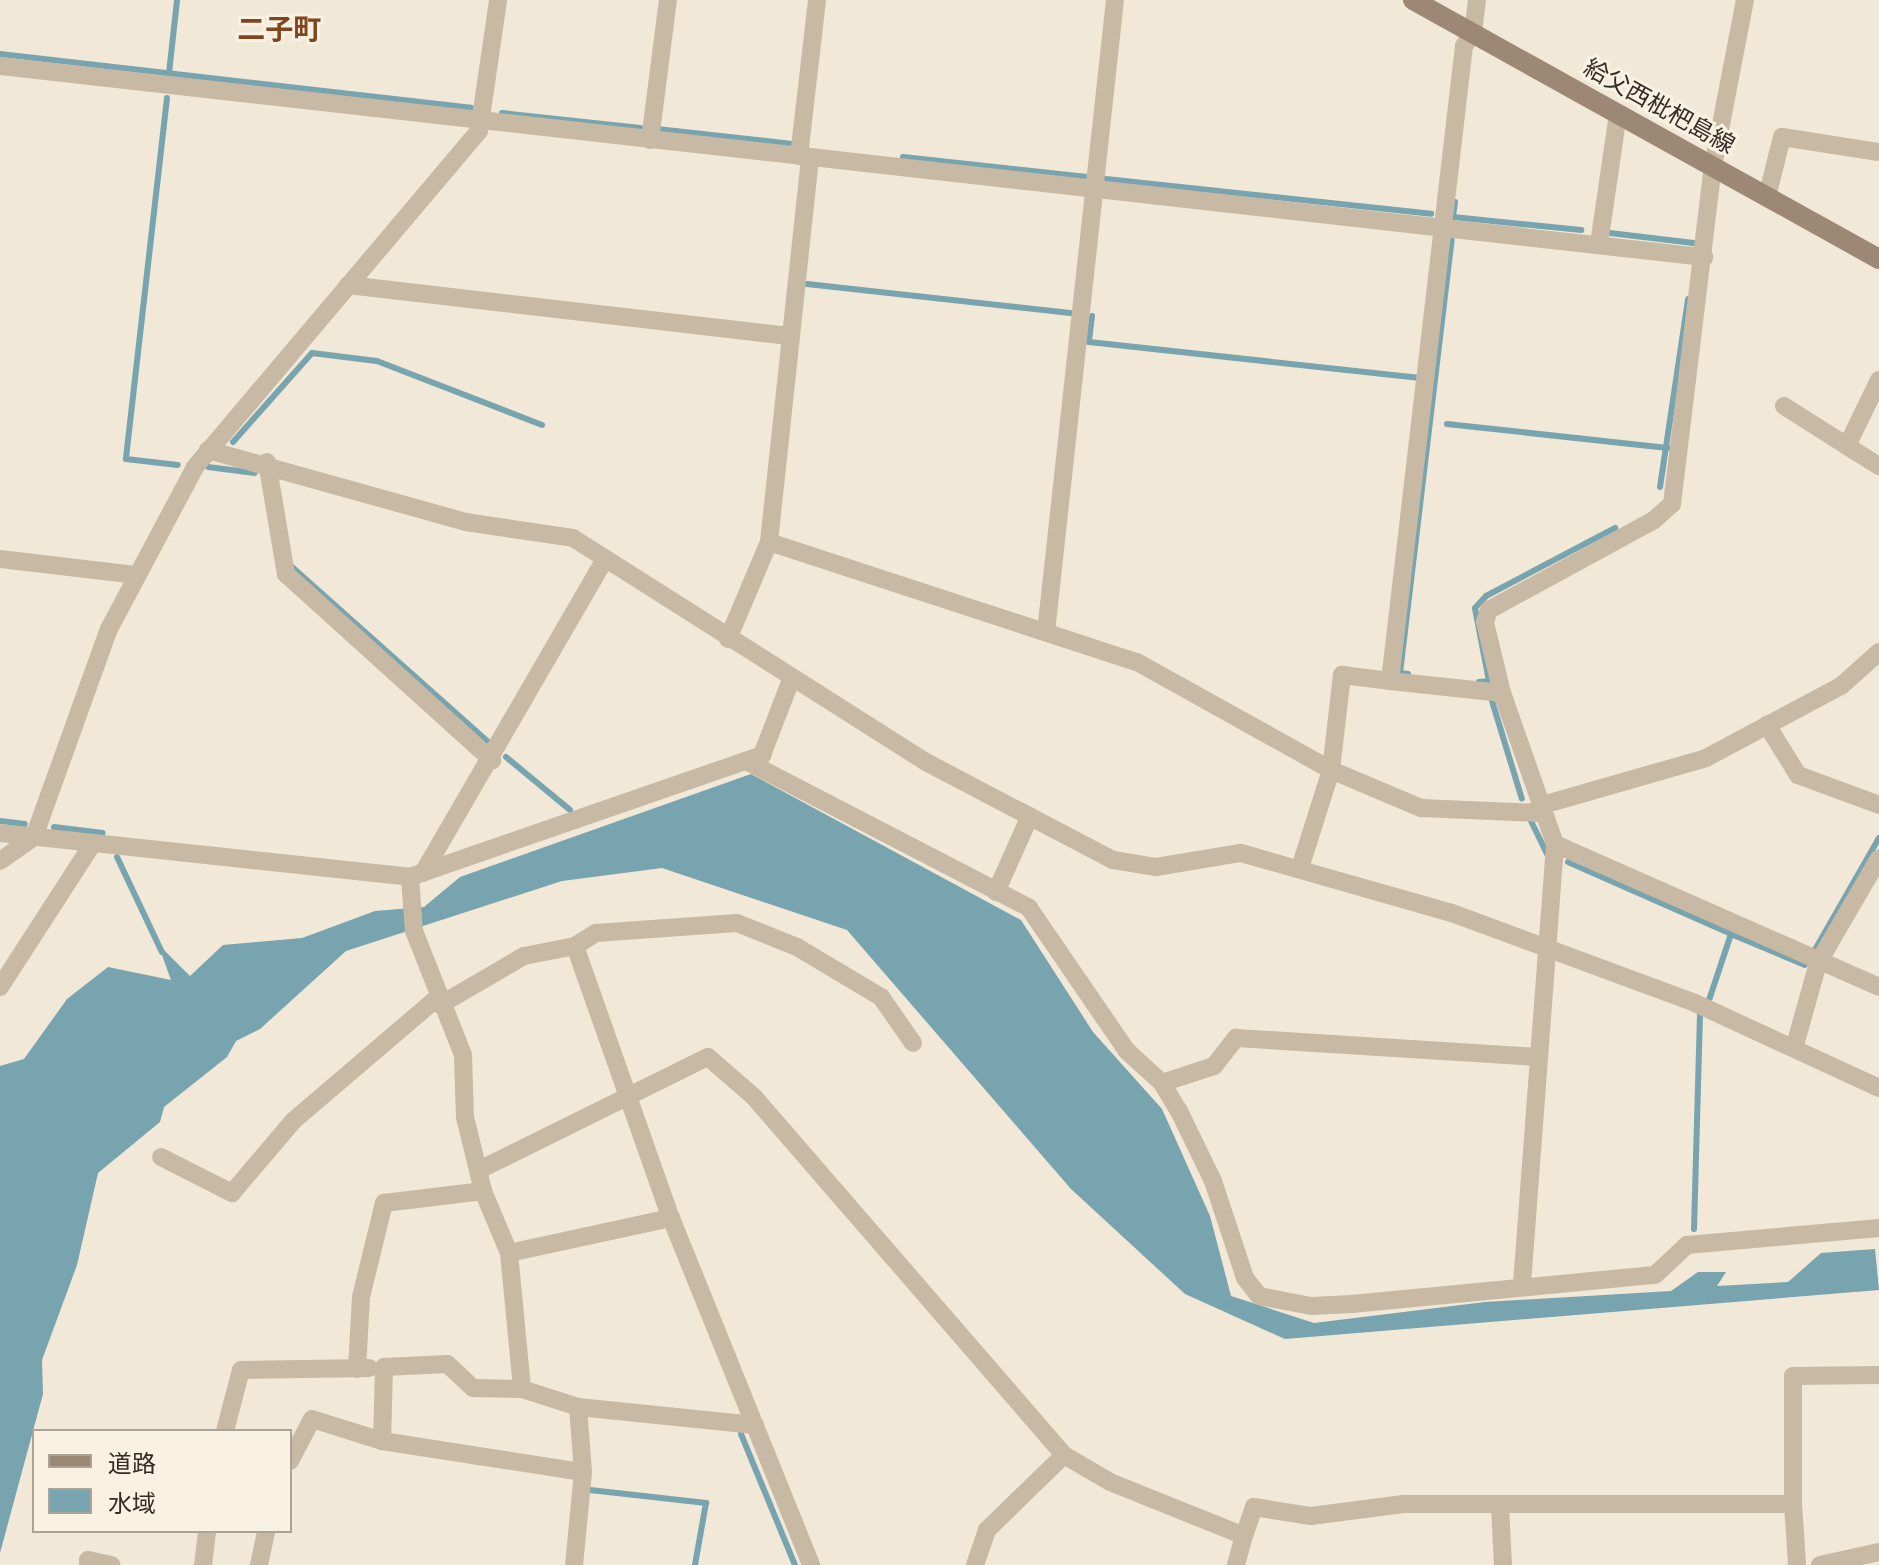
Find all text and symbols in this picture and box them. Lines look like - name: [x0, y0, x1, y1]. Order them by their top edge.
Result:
- district label: 二子町: [237, 13, 321, 47]
- street label: 給父西枇杷島線: [1579, 54, 1739, 160]
- legend: [32, 1429, 292, 1533]
- text: 道路: [108, 1450, 156, 1479]
- text: 水域: [108, 1490, 156, 1519]

